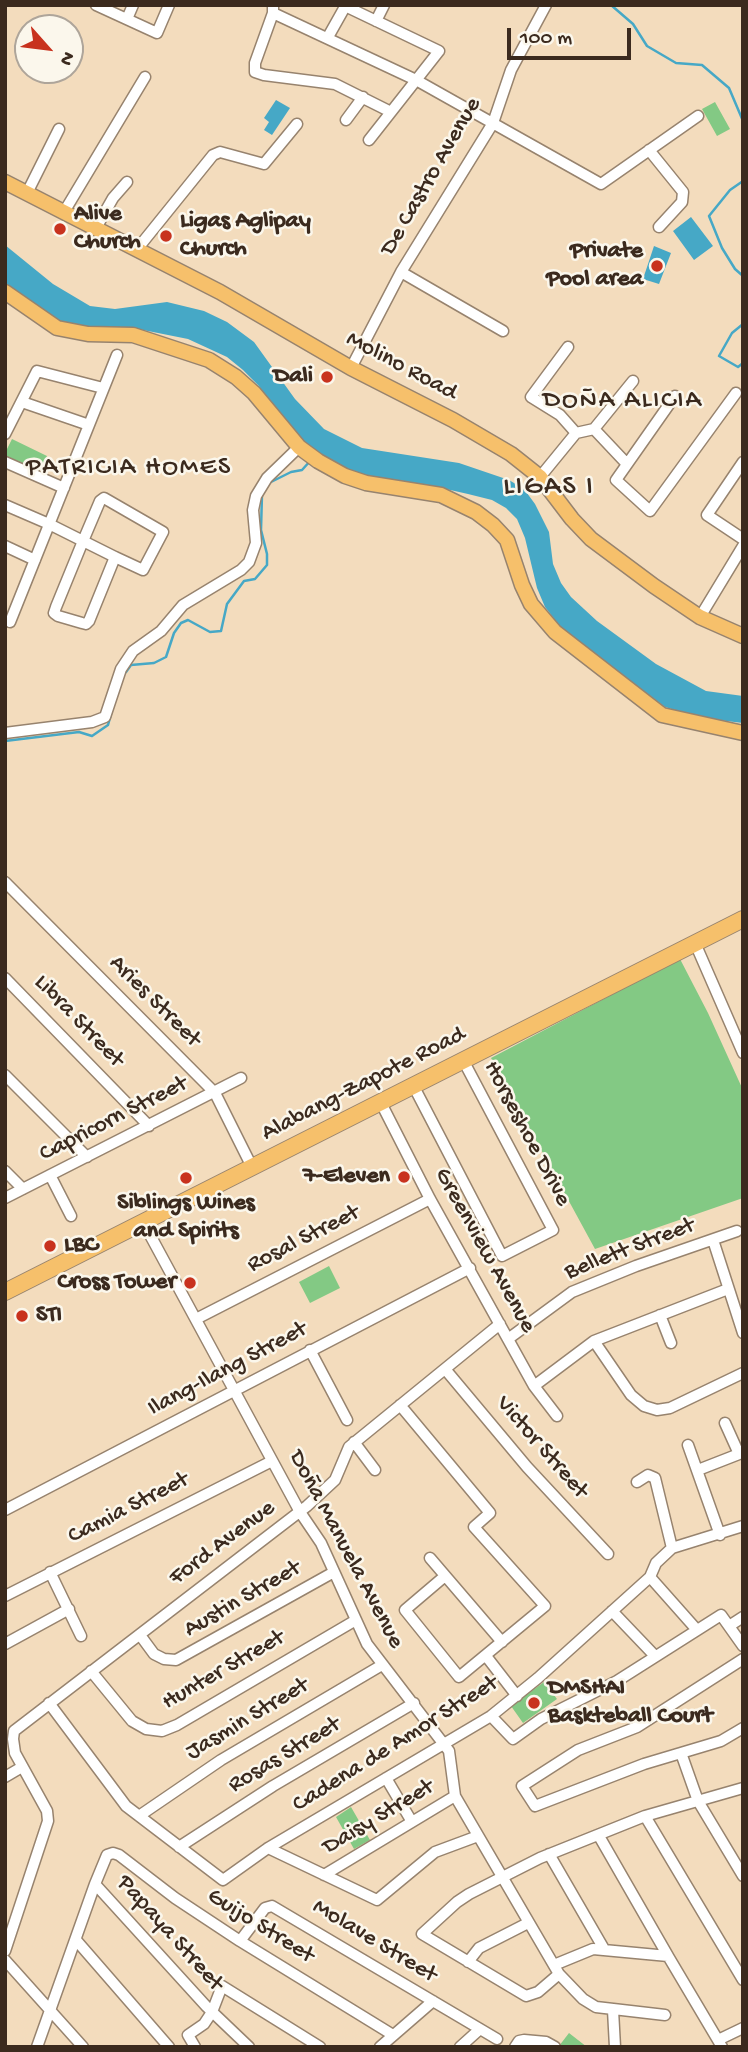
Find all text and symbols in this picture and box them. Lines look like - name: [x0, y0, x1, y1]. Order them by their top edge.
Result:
- north arrow: [14, 14, 84, 84]
- scale bar: [510, 14, 634, 58]
- text: 100 m: [520, 27, 572, 52]
- text: N: [53, 47, 79, 69]
- street label: De Castro Avenue: [375, 93, 489, 261]
- place label: Alive Church: [74, 201, 141, 257]
- place label: Ligas Aglipay Church: [180, 208, 311, 264]
- marker: Alive Church: [52, 221, 68, 237]
- marker: Ligas Aglipay Church: [158, 228, 174, 244]
- place label: Private Pool area: [546, 238, 643, 294]
- marker: Private Pool area: [649, 258, 665, 274]
- street label: Molino Road: [341, 326, 461, 408]
- place label: Dali: [274, 363, 313, 391]
- marker: Dali: [319, 369, 335, 385]
- district label: DOÑA ALICIA: [544, 386, 702, 418]
- district label: PATRICIA HOMES: [28, 453, 230, 485]
- district label: LIGAS I: [504, 472, 594, 506]
- street label: Aries Street: [102, 950, 206, 1054]
- street label: Libra Street: [27, 969, 129, 1075]
- street label: Alabang-Zapote Road: [257, 1021, 471, 1149]
- street label: Horseshoe Drive: [476, 1056, 576, 1212]
- street label: Capricorn Street: [35, 1070, 193, 1170]
- place label: 7-Eleven: [303, 1163, 390, 1191]
- street label: Greenview Avenue: [427, 1163, 541, 1339]
- marker: 7-Eleven: [396, 1169, 412, 1185]
- marker: Siblings Wines and Spirits: [178, 1170, 194, 1186]
- place label: Siblings Wines and Spirits: [117, 1190, 255, 1246]
- street label: Rosal Street: [243, 1199, 365, 1281]
- street label: Bellett Street: [561, 1212, 699, 1288]
- place label: LBC: [64, 1232, 98, 1260]
- marker: LBC: [42, 1238, 58, 1254]
- place label: Cross Tower: [58, 1269, 176, 1297]
- marker: Cross Tower: [182, 1275, 198, 1291]
- place label: STI: [36, 1302, 62, 1330]
- marker: STI: [14, 1308, 30, 1324]
- street label: Ilang-Ilang Street: [144, 1316, 312, 1424]
- street label: Victor Street: [488, 1391, 594, 1505]
- street label: Doña Manuela Avenue: [281, 1446, 409, 1654]
- street label: Camia Street: [64, 1466, 194, 1552]
- street label: Ford Avenue: [164, 1495, 282, 1593]
- street label: Austin Street: [179, 1555, 307, 1645]
- street label: Hunter Street: [158, 1624, 290, 1718]
- street label: Cadena de Amor Street: [288, 1670, 504, 1820]
- street label: Jasmin Street: [181, 1672, 315, 1768]
- place label: DMSHAI Baskteball Court: [548, 1675, 713, 1731]
- marker: DMSHAI Baskteball Court: [526, 1695, 542, 1711]
- street label: Rosas Street: [224, 1711, 346, 1801]
- street label: Daisy Street: [318, 1774, 440, 1862]
- street label: Papaya Street: [109, 1870, 229, 1998]
- street label: Guijo Street: [201, 1883, 319, 1971]
- street label: Molave Street: [306, 1894, 442, 1990]

